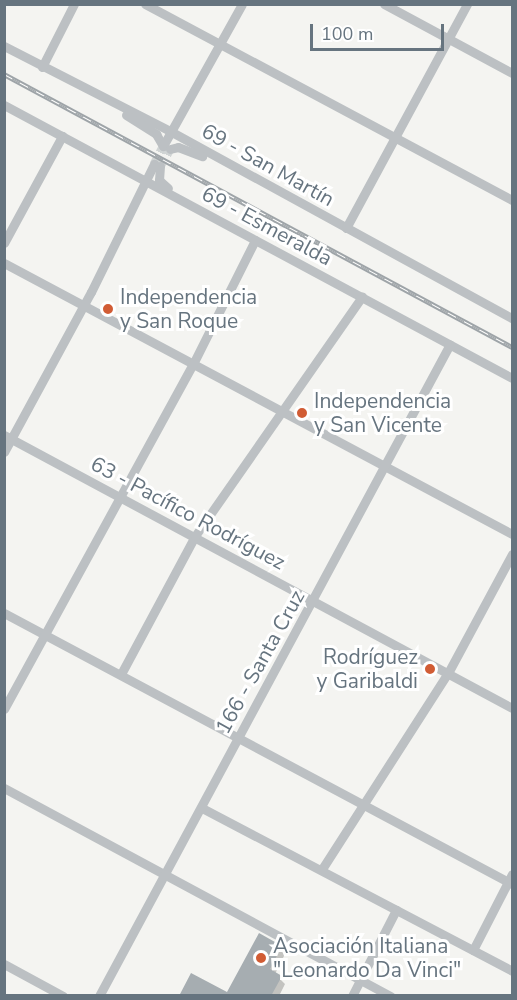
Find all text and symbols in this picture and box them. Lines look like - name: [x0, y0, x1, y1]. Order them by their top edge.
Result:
- scale bar: [313, 12, 446, 50]
- text: 100 m: [321, 22, 373, 46]
- street label: 69 - San Martín: [197, 118, 339, 212]
- street label: 69 - Esmeralda: [197, 181, 337, 271]
- place label: Independencia y San Roque: [120, 284, 257, 334]
- marker: Independencia y San Roque: [101, 302, 115, 316]
- place label: Independencia y San Vicente: [314, 388, 451, 438]
- marker: Independencia y San Vicente: [295, 406, 309, 420]
- street label: 63 - Pacífico Rodríguez: [86, 451, 290, 575]
- street label: 166 - Santa Cruz: [210, 586, 310, 738]
- place label: Rodríguez y Garibaldi: [316, 644, 418, 694]
- marker: Rodríguez y Garibaldi: [423, 662, 437, 676]
- place label: Asociación Italiana "Leonardo Da Vinci": [273, 933, 461, 983]
- marker: Asociación Italiana "Leonardo Da Vinci": [254, 951, 268, 965]

